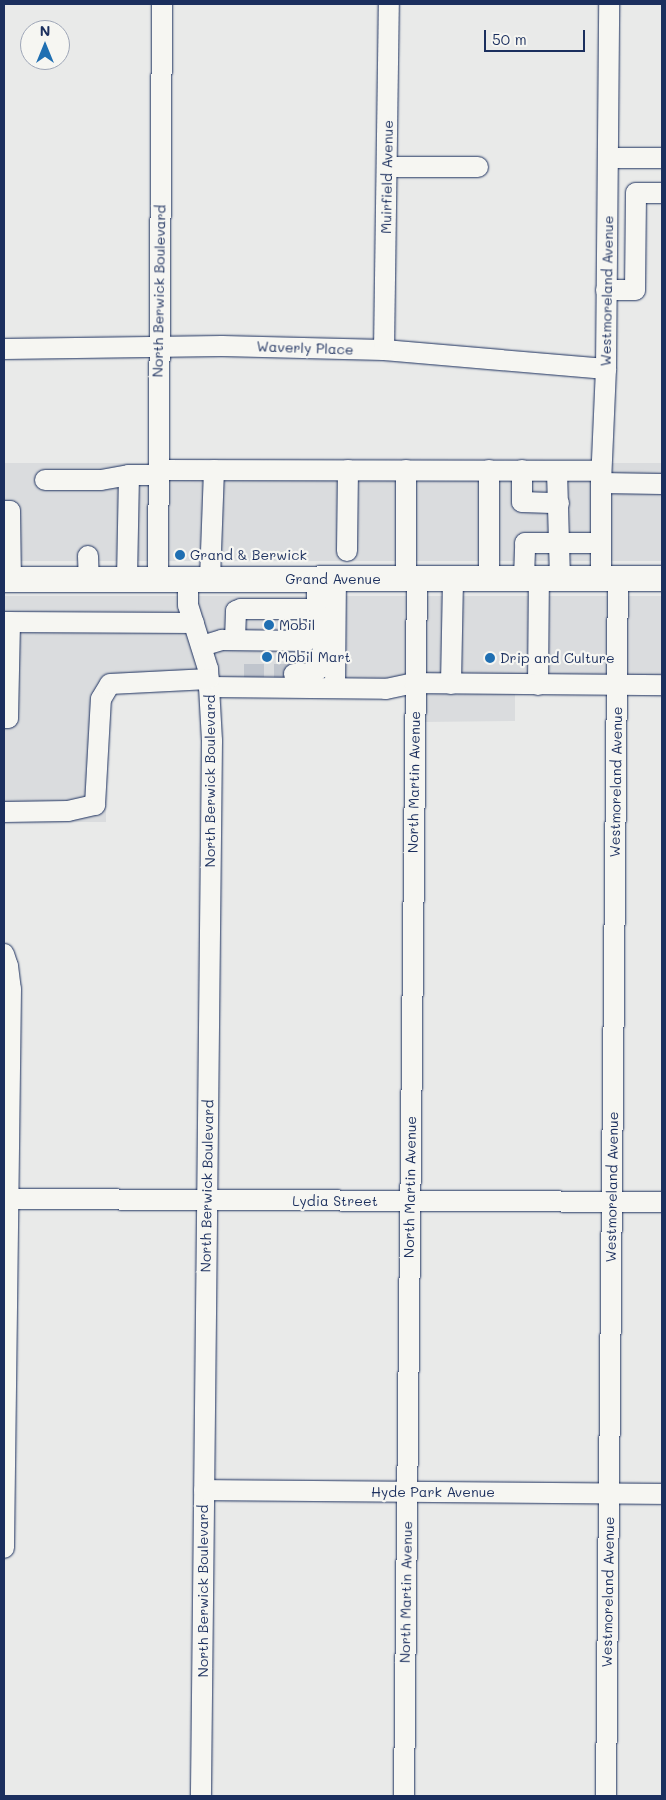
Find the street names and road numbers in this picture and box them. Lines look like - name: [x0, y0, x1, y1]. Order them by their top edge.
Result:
- street label: Muirfield Avenue: [378, 120, 396, 234]
- street label: North Berwick Boulevard: [149, 204, 169, 378]
- street label: Westmoreland Avenue: [597, 215, 617, 367]
- street label: Waverly Place: [256, 338, 354, 358]
- street label: Grand Avenue: [285, 571, 381, 587]
- street label: North Berwick Boulevard: [202, 695, 218, 867]
- street label: Westmoreland Avenue: [606, 706, 626, 858]
- street label: North Martin Avenue: [404, 711, 424, 853]
- street label: North Berwick Boulevard: [197, 1099, 217, 1273]
- street label: Westmoreland Avenue: [602, 1111, 622, 1263]
- street label: North Martin Avenue: [400, 1116, 420, 1258]
- street label: Lydia Street: [292, 1193, 378, 1209]
- street label: Hyde Park Avenue: [371, 1484, 495, 1500]
- street label: North Berwick Boulevard: [195, 1505, 211, 1677]
- street label: Westmoreland Avenue: [598, 1516, 618, 1668]
- street label: North Martin Avenue: [396, 1521, 416, 1663]

